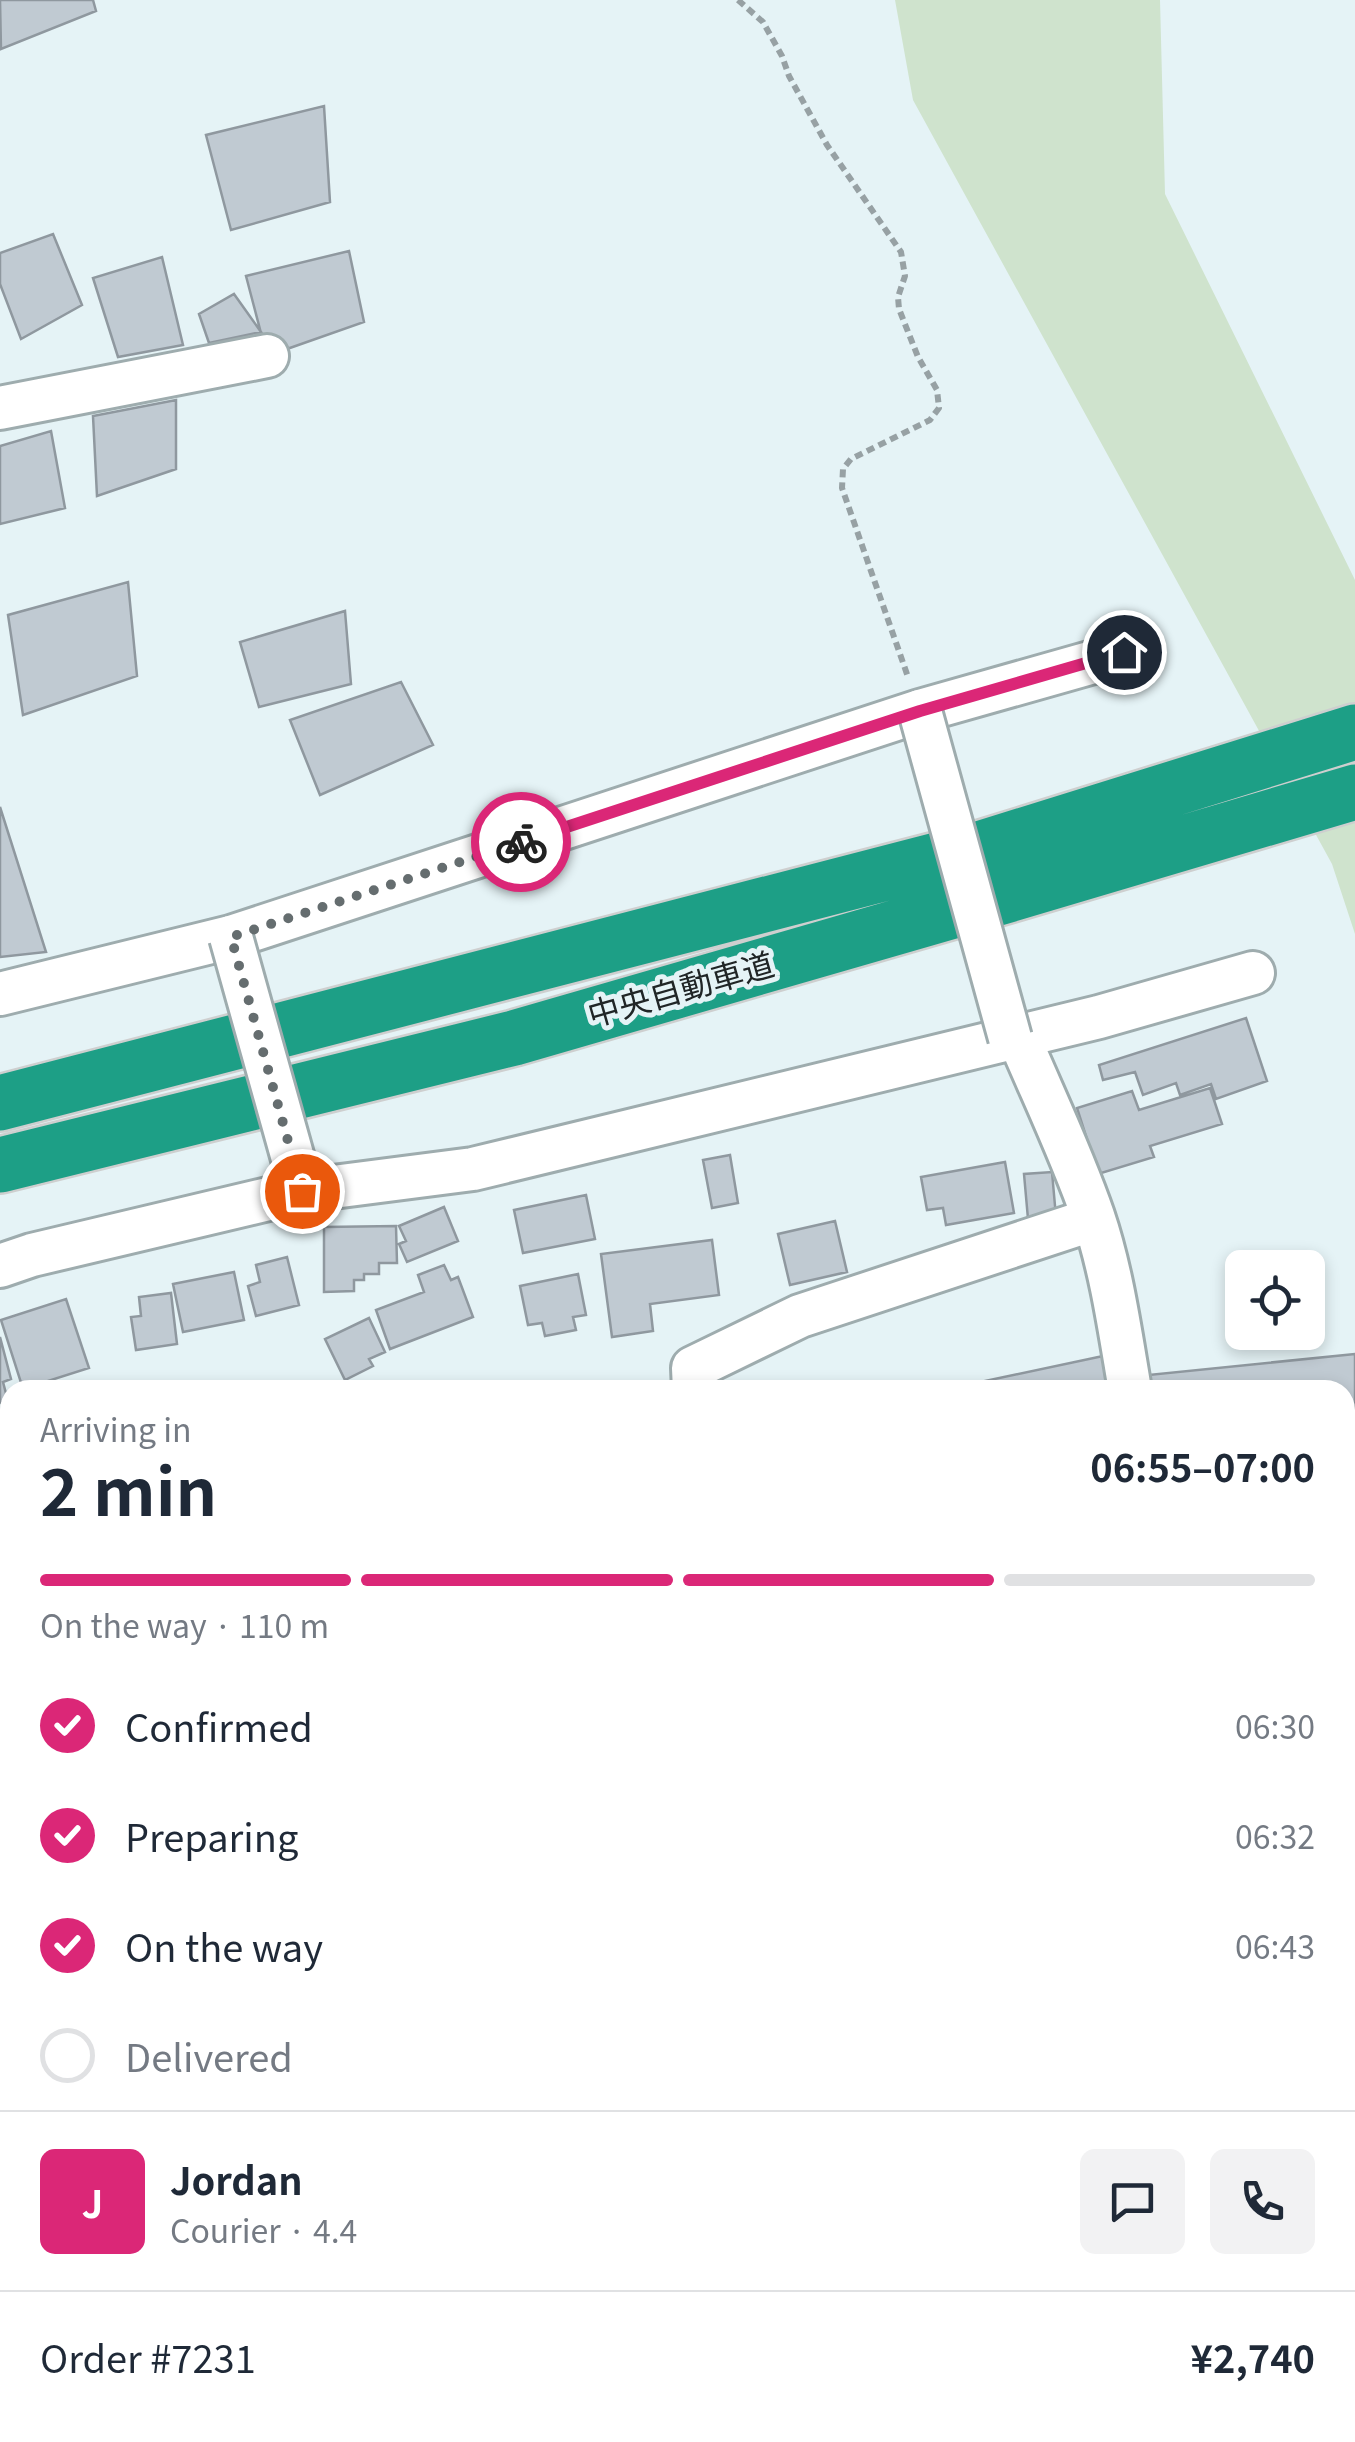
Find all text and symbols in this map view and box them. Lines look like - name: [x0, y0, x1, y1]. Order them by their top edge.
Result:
- pin: [1082, 610, 1167, 695]
- icon: home: [1097, 625, 1152, 680]
- courier: [471, 792, 571, 892]
- icon: bike: [494, 815, 549, 870]
- street label: 中央自動車道: [582, 939, 779, 1036]
- pin: [260, 1149, 345, 1234]
- icon: bag: [275, 1164, 330, 1219]
- map controls: [1225, 1250, 1325, 1350]
- button: locate: [1225, 1250, 1325, 1350]
- text: Arriving in: [40, 1405, 192, 1451]
- text: 06:55–07:00: [1090, 1438, 1315, 1493]
- text: 2 min: [40, 1441, 217, 1535]
- text: On the way · 110 m: [40, 1601, 329, 1647]
- icon: check: [40, 1698, 95, 1753]
- text: Confirmed: [125, 1698, 313, 1753]
- text: 06:30: [1235, 1702, 1315, 1748]
- icon: check: [40, 1808, 95, 1863]
- text: Preparing: [125, 1808, 298, 1863]
- text: 06:32: [1235, 1812, 1315, 1858]
- icon: check: [40, 1918, 95, 1973]
- text: On the way: [125, 1918, 323, 1973]
- text: 06:43: [1235, 1922, 1315, 1968]
- text: Delivered: [125, 2028, 293, 2083]
- button: chat: [1080, 2149, 1185, 2254]
- button: phone: [1210, 2149, 1315, 2254]
- text: Jordan: [170, 2151, 303, 2206]
- text: J: [82, 2174, 103, 2229]
- text: Courier · 4.4: [170, 2206, 357, 2252]
- text: Order #7231: [40, 2329, 256, 2384]
- text: ¥2,740: [1191, 2329, 1315, 2384]

